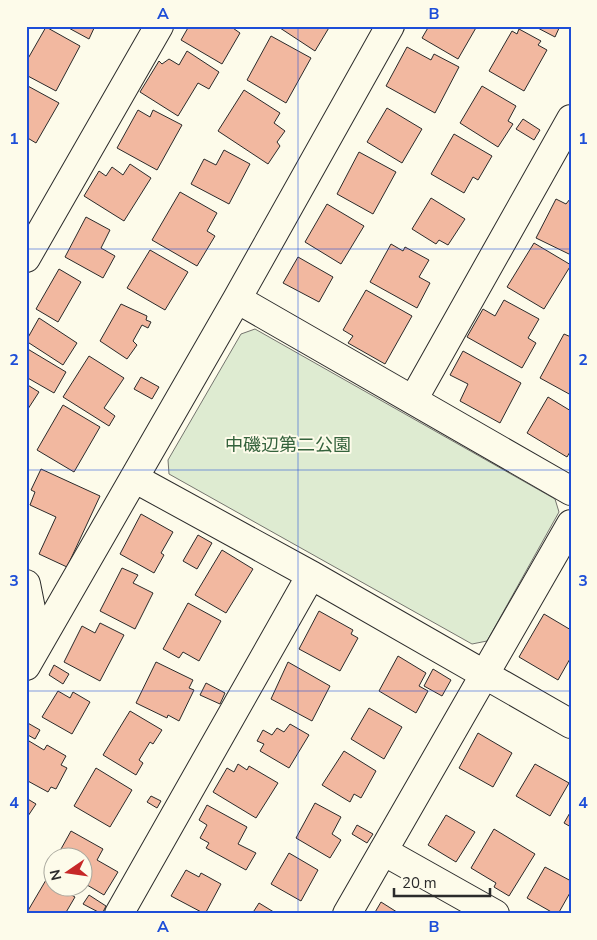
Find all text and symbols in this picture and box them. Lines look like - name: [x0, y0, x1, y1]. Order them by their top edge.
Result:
- text: A: [157, 3, 169, 25]
- text: B: [428, 3, 440, 25]
- text: 1: [9, 128, 19, 150]
- text: 1: [578, 128, 588, 150]
- text: 2: [9, 349, 19, 371]
- text: 2: [578, 349, 588, 371]
- park label: 中磯辺第二公園: [225, 433, 351, 457]
- text: 3: [9, 570, 19, 592]
- text: 3: [578, 570, 588, 592]
- text: 4: [9, 792, 19, 814]
- text: 4: [578, 792, 588, 814]
- north arrow: [42, 848, 92, 898]
- scale bar: [394, 865, 491, 897]
- text: N: [45, 868, 66, 882]
- text: 20 m: [402, 873, 437, 893]
- text: A: [157, 916, 169, 938]
- text: B: [428, 916, 440, 938]

